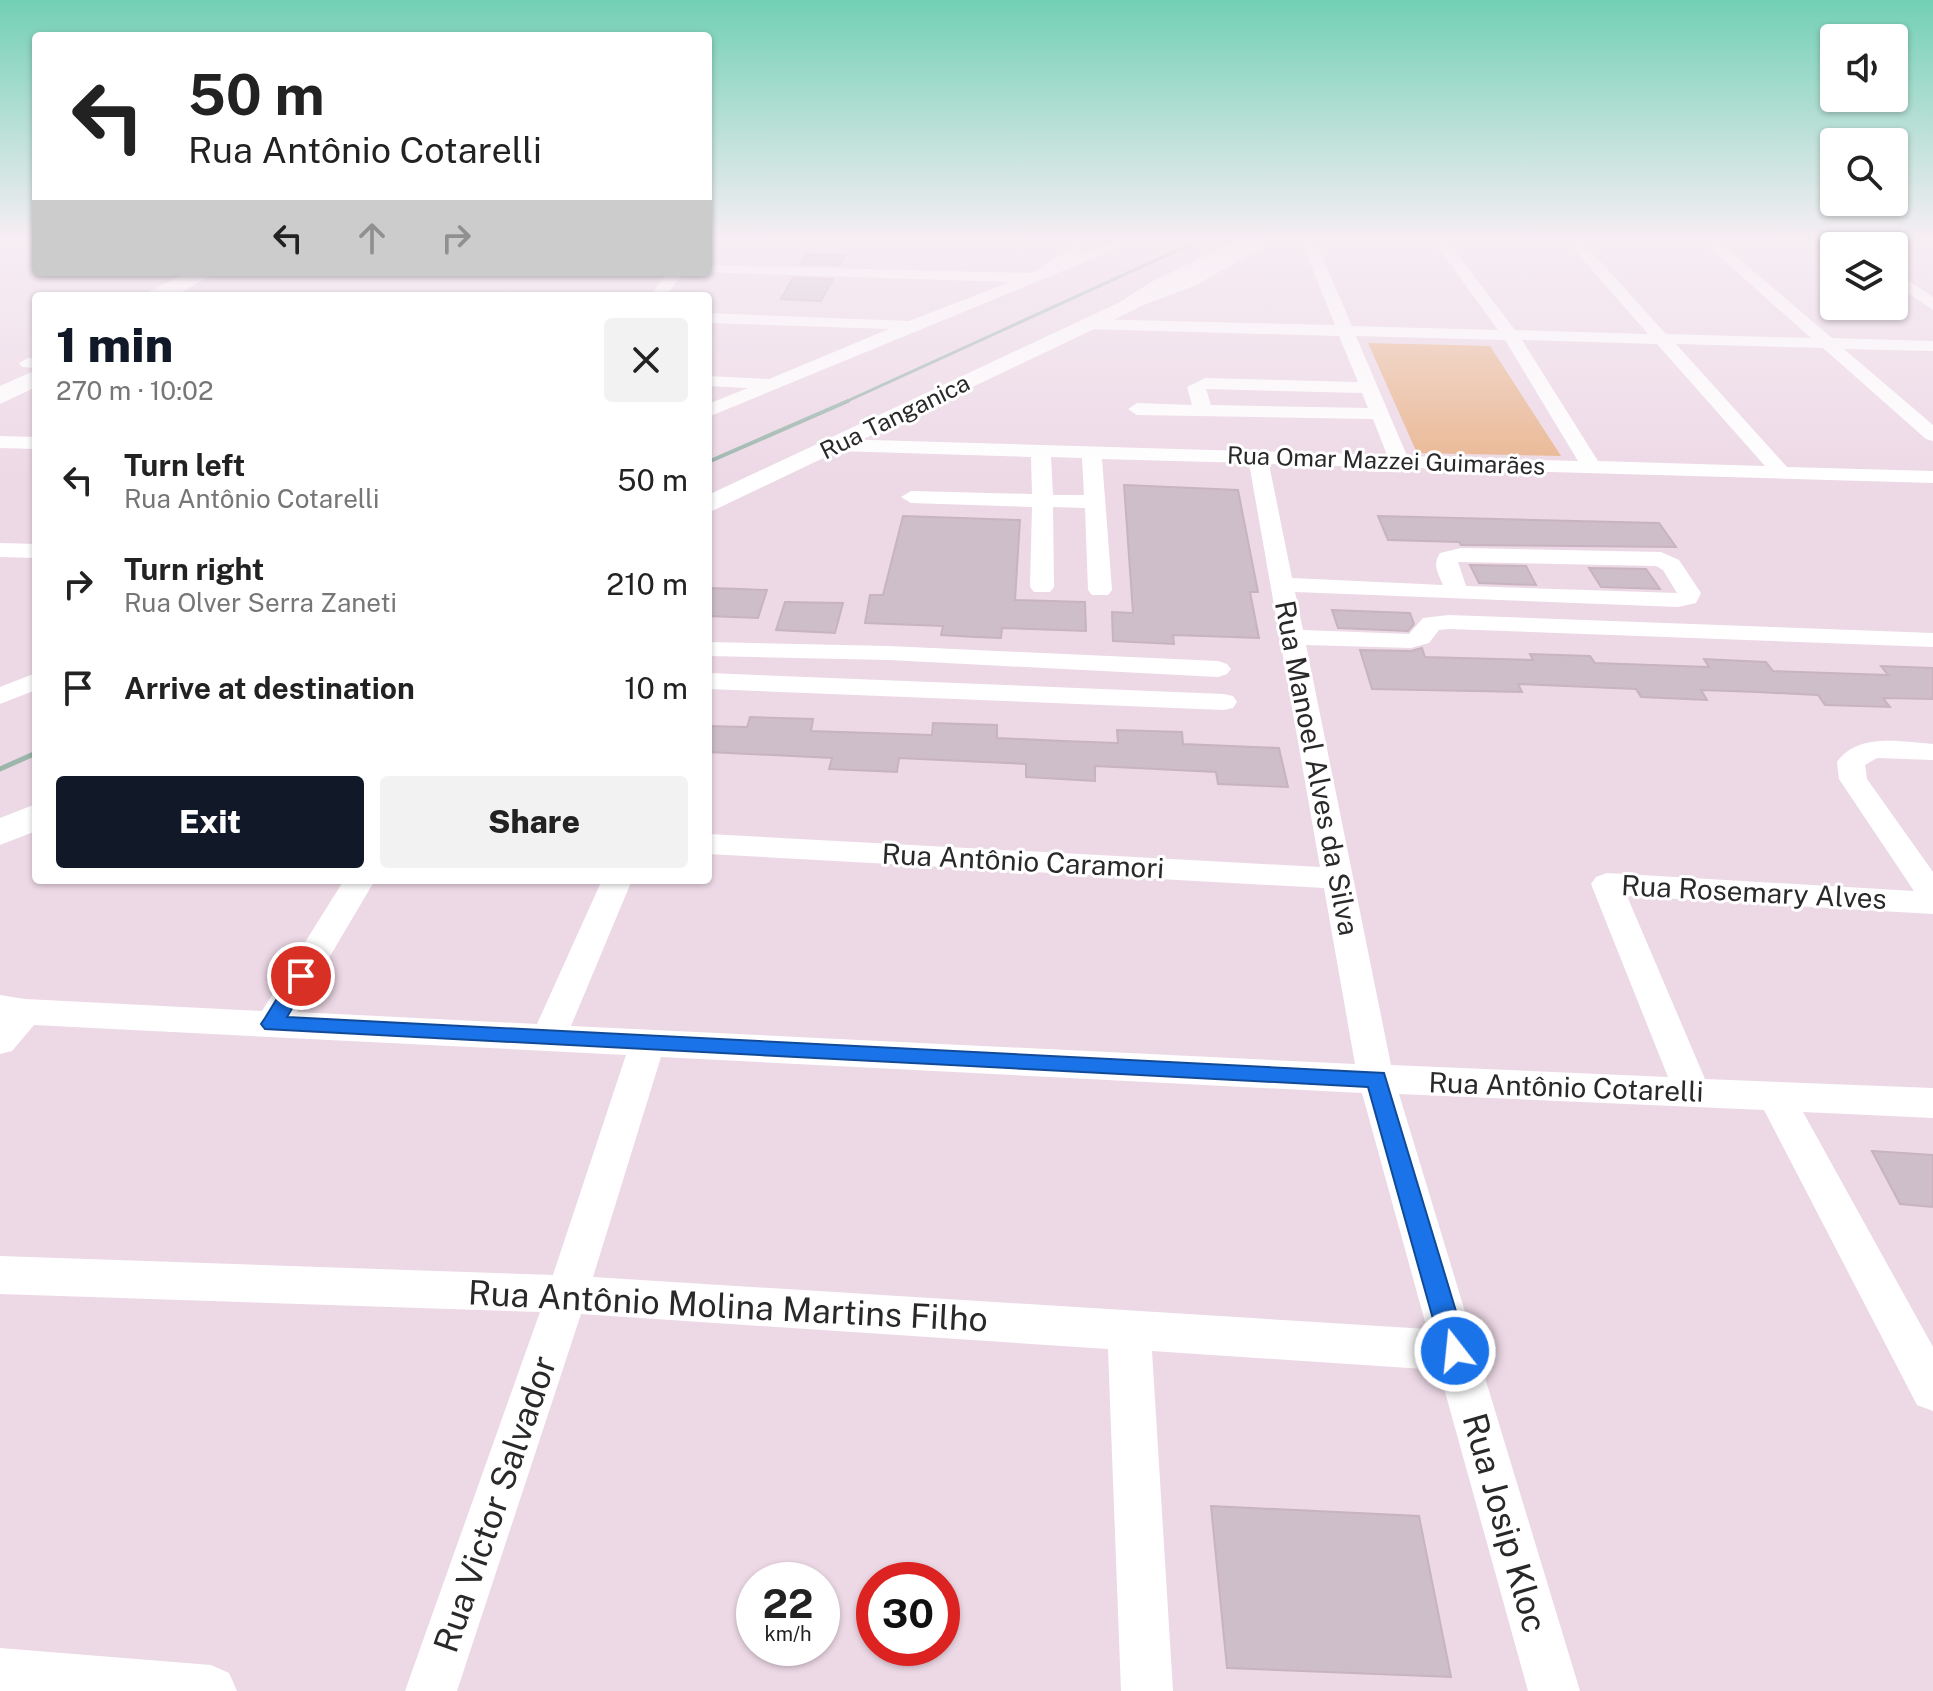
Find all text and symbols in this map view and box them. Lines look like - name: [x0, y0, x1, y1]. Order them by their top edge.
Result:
- map controls: [1820, 24, 1908, 320]
- button: sound: [1820, 24, 1908, 112]
- text: 50 m: [188, 62, 325, 128]
- icon: left: [56, 64, 160, 168]
- button: search: [1820, 128, 1908, 216]
- text: Rua Antônio Cotarelli: [188, 129, 542, 171]
- icon: left: [266, 216, 310, 260]
- icon: ahead: [350, 216, 394, 260]
- icon: right: [434, 216, 478, 260]
- button: layers: [1820, 232, 1908, 320]
- text: 1 min: [56, 316, 173, 373]
- button: close: [604, 318, 688, 402]
- street label: Rua Tanganica: [815, 368, 974, 464]
- text: 270 m · 10:02: [56, 375, 214, 406]
- street label: Rua Omar Mazzei Guimarães: [1226, 440, 1546, 480]
- text: Turn left: [124, 447, 245, 483]
- icon: left: [56, 458, 100, 502]
- text: 50 m: [617, 462, 688, 498]
- text: Rua Antônio Cotarelli: [124, 483, 380, 514]
- text: Turn right: [124, 551, 264, 587]
- icon: right: [56, 562, 100, 606]
- text: 210 m: [606, 566, 688, 602]
- text: Rua Olver Serra Zaneti: [124, 587, 397, 618]
- street label: Rua Manoel Alves da Silva: [1269, 598, 1366, 938]
- icon: arrive: [56, 666, 100, 710]
- text: Arrive at destination: [124, 670, 415, 706]
- text: 10 m: [624, 670, 688, 706]
- button: Exit: [56, 776, 364, 868]
- button: Share: [380, 776, 688, 868]
- street label: Rua Antônio Caramori: [881, 837, 1165, 884]
- street label: Rua Rosemary Alves: [1620, 868, 1888, 915]
- pin: [267, 942, 335, 1010]
- icon: arrive: [279, 954, 323, 998]
- street label: Rua Antônio Cotarelli: [1428, 1065, 1704, 1108]
- street label: Rua Antônio Molina Martins Filho: [467, 1272, 989, 1340]
- position arrow: [1413, 1309, 1497, 1393]
- street label: Rua Victor Salvador: [426, 1351, 564, 1657]
- street label: Rua Josip Kloc: [1455, 1409, 1555, 1637]
- speed limit sign: 30: [856, 1562, 960, 1666]
- text: 22: [763, 1580, 813, 1627]
- text: km/h: [764, 1622, 812, 1646]

